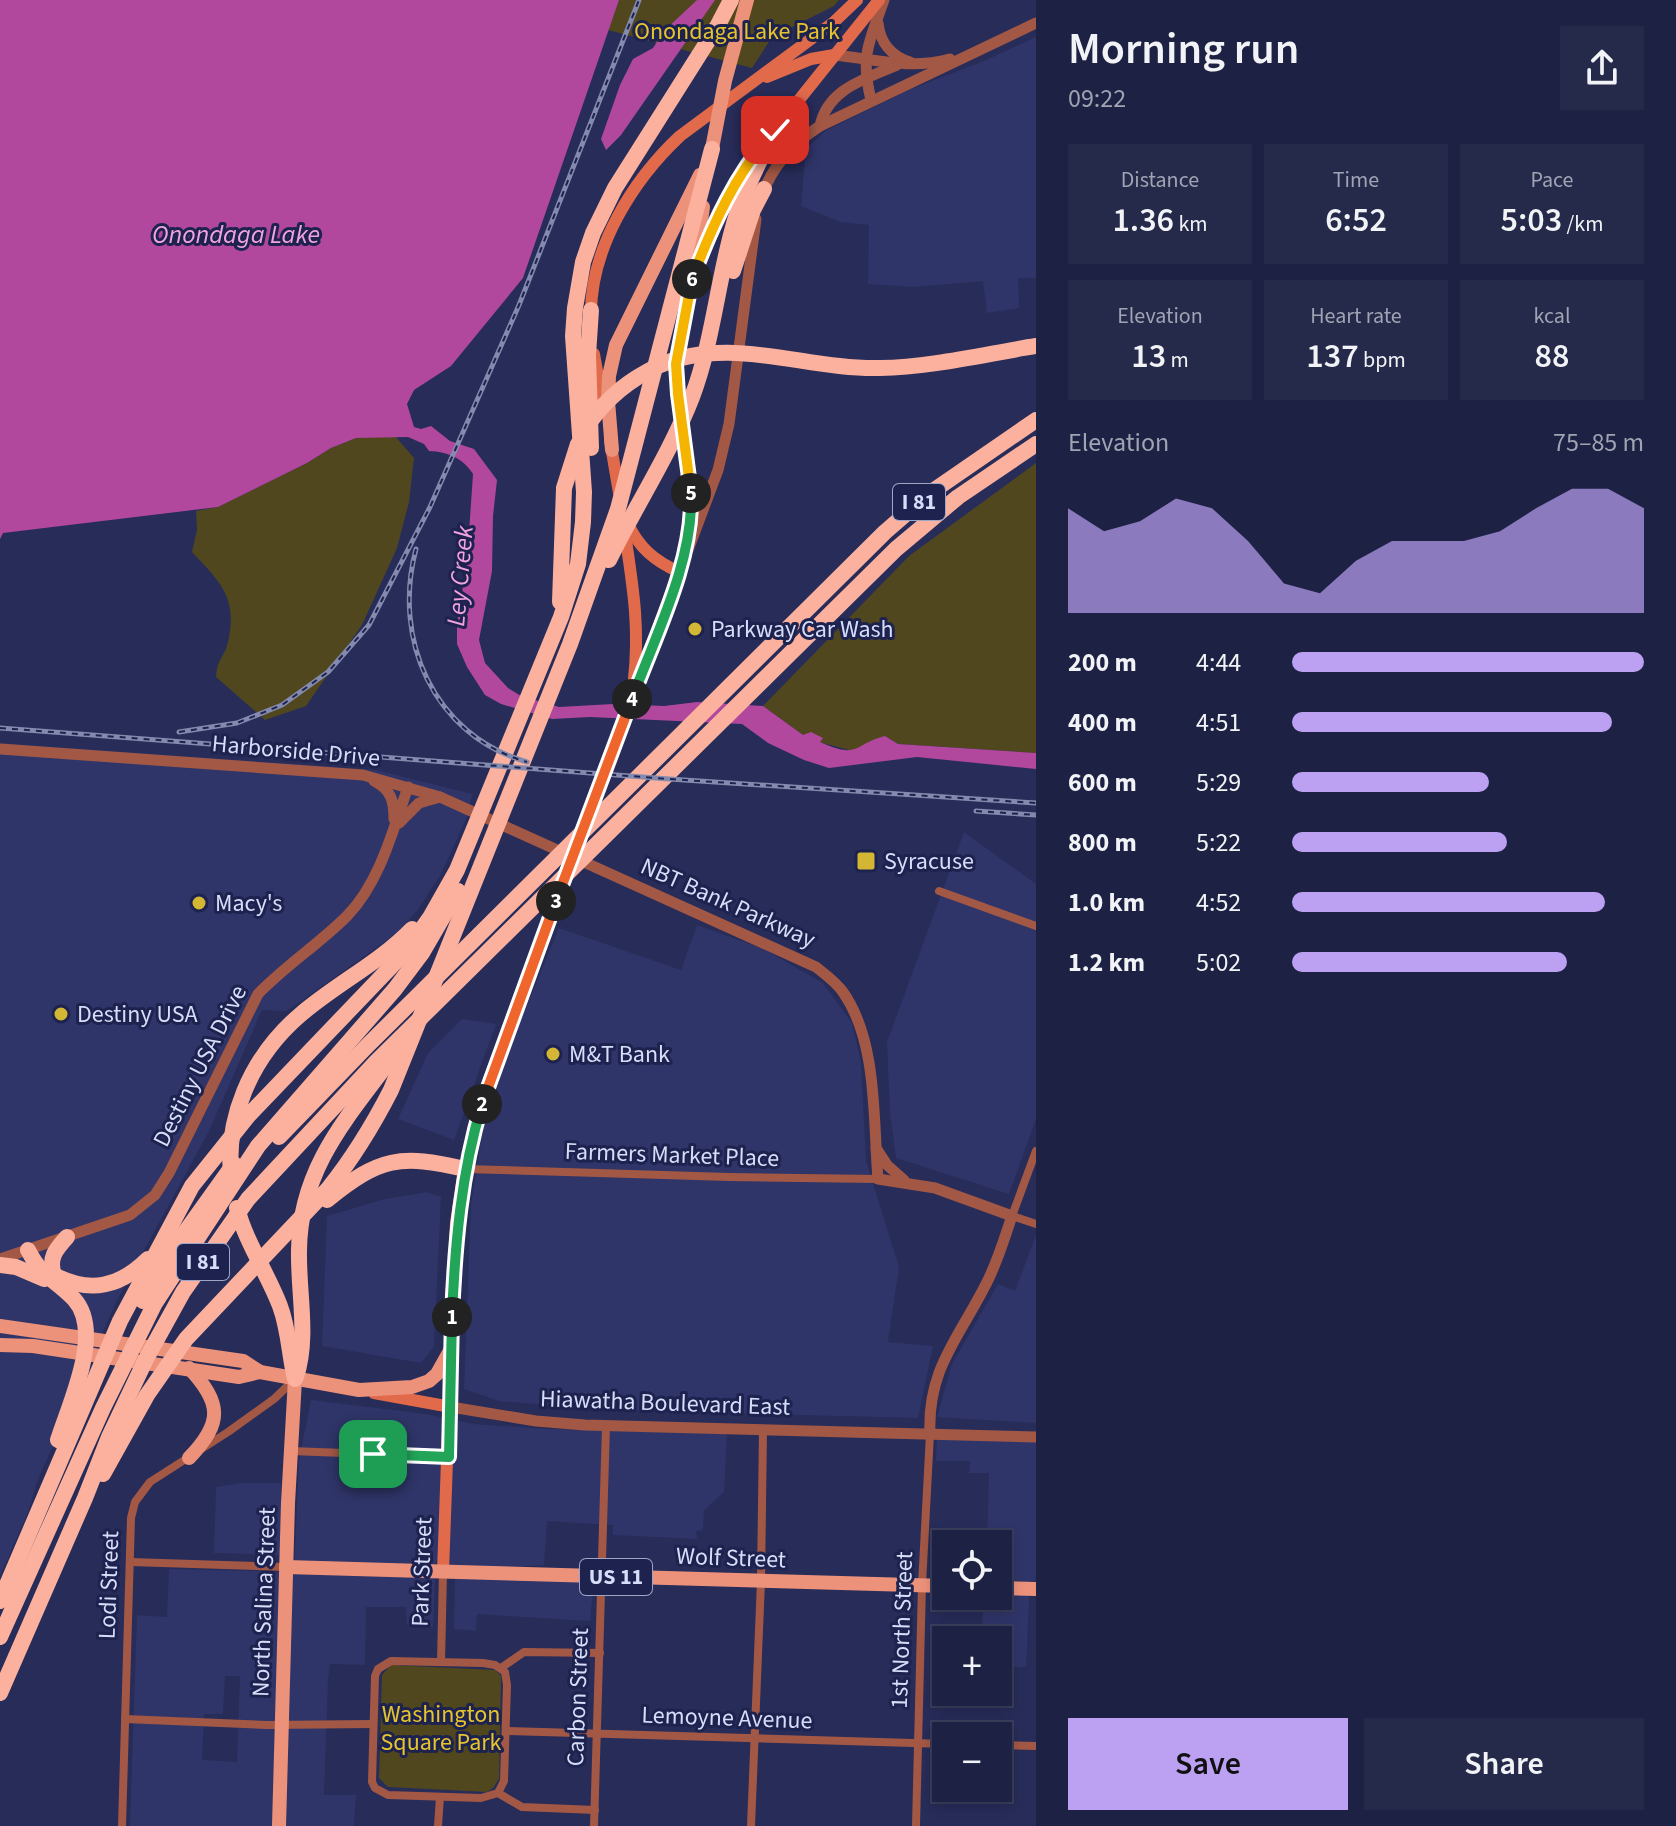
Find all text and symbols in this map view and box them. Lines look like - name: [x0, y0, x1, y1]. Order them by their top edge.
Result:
- park label: Onondaga Lake Park: [634, 14, 840, 49]
- text: Morning run: [1068, 18, 1299, 81]
- button: share: [1560, 26, 1644, 110]
- text: 09:22: [1068, 80, 1126, 117]
- pin: [741, 96, 809, 164]
- icon: check: [753, 108, 797, 152]
- text: Distance: [1121, 164, 1199, 196]
- text: Time: [1333, 164, 1379, 196]
- text: Pace: [1530, 164, 1574, 196]
- text: 1.36: [1112, 196, 1174, 245]
- text: 6:52: [1325, 196, 1387, 245]
- text: 5:03: [1501, 196, 1562, 245]
- text: km: [1174, 208, 1208, 240]
- text: /km: [1562, 208, 1603, 240]
- water label: Onondaga Lake: [152, 216, 320, 253]
- pin: 6: [672, 259, 712, 299]
- text: 6: [686, 263, 698, 295]
- text: Elevation: [1117, 300, 1203, 332]
- text: Heart rate: [1310, 300, 1402, 332]
- text: kcal: [1533, 300, 1571, 332]
- text: 13: [1131, 332, 1166, 381]
- text: 137: [1306, 332, 1359, 381]
- text: 88: [1535, 332, 1569, 381]
- text: m: [1166, 344, 1189, 376]
- text: bpm: [1359, 344, 1406, 376]
- text: Elevation: [1068, 424, 1169, 461]
- text: 75–85 m: [1553, 424, 1644, 461]
- pin: 5: [671, 473, 711, 513]
- text: 5: [685, 477, 697, 509]
- road number: I 81: [893, 484, 945, 520]
- water label: Ley Creek: [437, 524, 483, 628]
- place label: Parkway Car Wash: [711, 612, 894, 647]
- marker: Parkway Car Wash: [686, 620, 704, 638]
- text: 200 m: [1068, 644, 1137, 681]
- text: 4:44: [1196, 644, 1241, 681]
- pin: 4: [612, 679, 652, 719]
- text: 4: [626, 683, 638, 715]
- text: 400 m: [1068, 704, 1137, 741]
- text: 4:51: [1196, 704, 1241, 741]
- street label: Harborside Drive: [210, 726, 382, 776]
- text: 600 m: [1068, 764, 1137, 801]
- text: 5:29: [1196, 764, 1241, 801]
- text: 800 m: [1068, 824, 1137, 861]
- text: 5:22: [1196, 824, 1241, 861]
- place label: Syracuse: [884, 844, 974, 879]
- street label: NBT Bank Parkway: [635, 849, 821, 957]
- marker: Syracuse: [855, 850, 877, 872]
- pin: 3: [536, 881, 576, 921]
- text: 1.0 km: [1068, 884, 1145, 921]
- text: 4:52: [1196, 884, 1241, 921]
- text: 3: [550, 885, 562, 917]
- place label: Macy's: [215, 886, 282, 921]
- marker: Macy's: [190, 894, 208, 912]
- text: 1.2 km: [1068, 944, 1145, 981]
- text: 5:02: [1196, 944, 1241, 981]
- street label: Destiny USA Drive: [144, 979, 256, 1153]
- place label: Destiny USA: [77, 997, 197, 1032]
- marker: Destiny USA: [52, 1005, 70, 1023]
- place label: M&T Bank: [569, 1037, 670, 1072]
- marker: M&T Bank: [544, 1045, 562, 1063]
- pin: 2: [462, 1084, 502, 1124]
- text: 2: [476, 1088, 488, 1120]
- street label: Farmers Market Place: [564, 1134, 780, 1176]
- road number: I 81: [177, 1244, 229, 1280]
- pin: 1: [432, 1297, 472, 1337]
- text: 1: [446, 1301, 458, 1333]
- street label: Hiawatha Boulevard East: [539, 1381, 791, 1425]
- pin: [339, 1420, 407, 1488]
- icon: arrive: [351, 1432, 395, 1476]
- street label: North Salina Street: [243, 1506, 285, 1698]
- street label: Park Street: [403, 1517, 441, 1627]
- street label: Lodi Street: [90, 1530, 128, 1640]
- map controls: [932, 1530, 1012, 1802]
- button: locate: [932, 1530, 1012, 1610]
- street label: Wolf Street: [675, 1539, 787, 1577]
- street label: 1st North Street: [882, 1551, 922, 1709]
- road number: US 11: [580, 1559, 652, 1595]
- button: +: [932, 1626, 1012, 1706]
- street label: Carbon Street: [558, 1627, 598, 1767]
- park label: Washington Square Park: [381, 1697, 502, 1760]
- street label: Lemoyne Avenue: [641, 1698, 813, 1738]
- button: Save: [1068, 1718, 1348, 1810]
- button: Share: [1364, 1718, 1644, 1810]
- button: −: [932, 1722, 1012, 1802]

